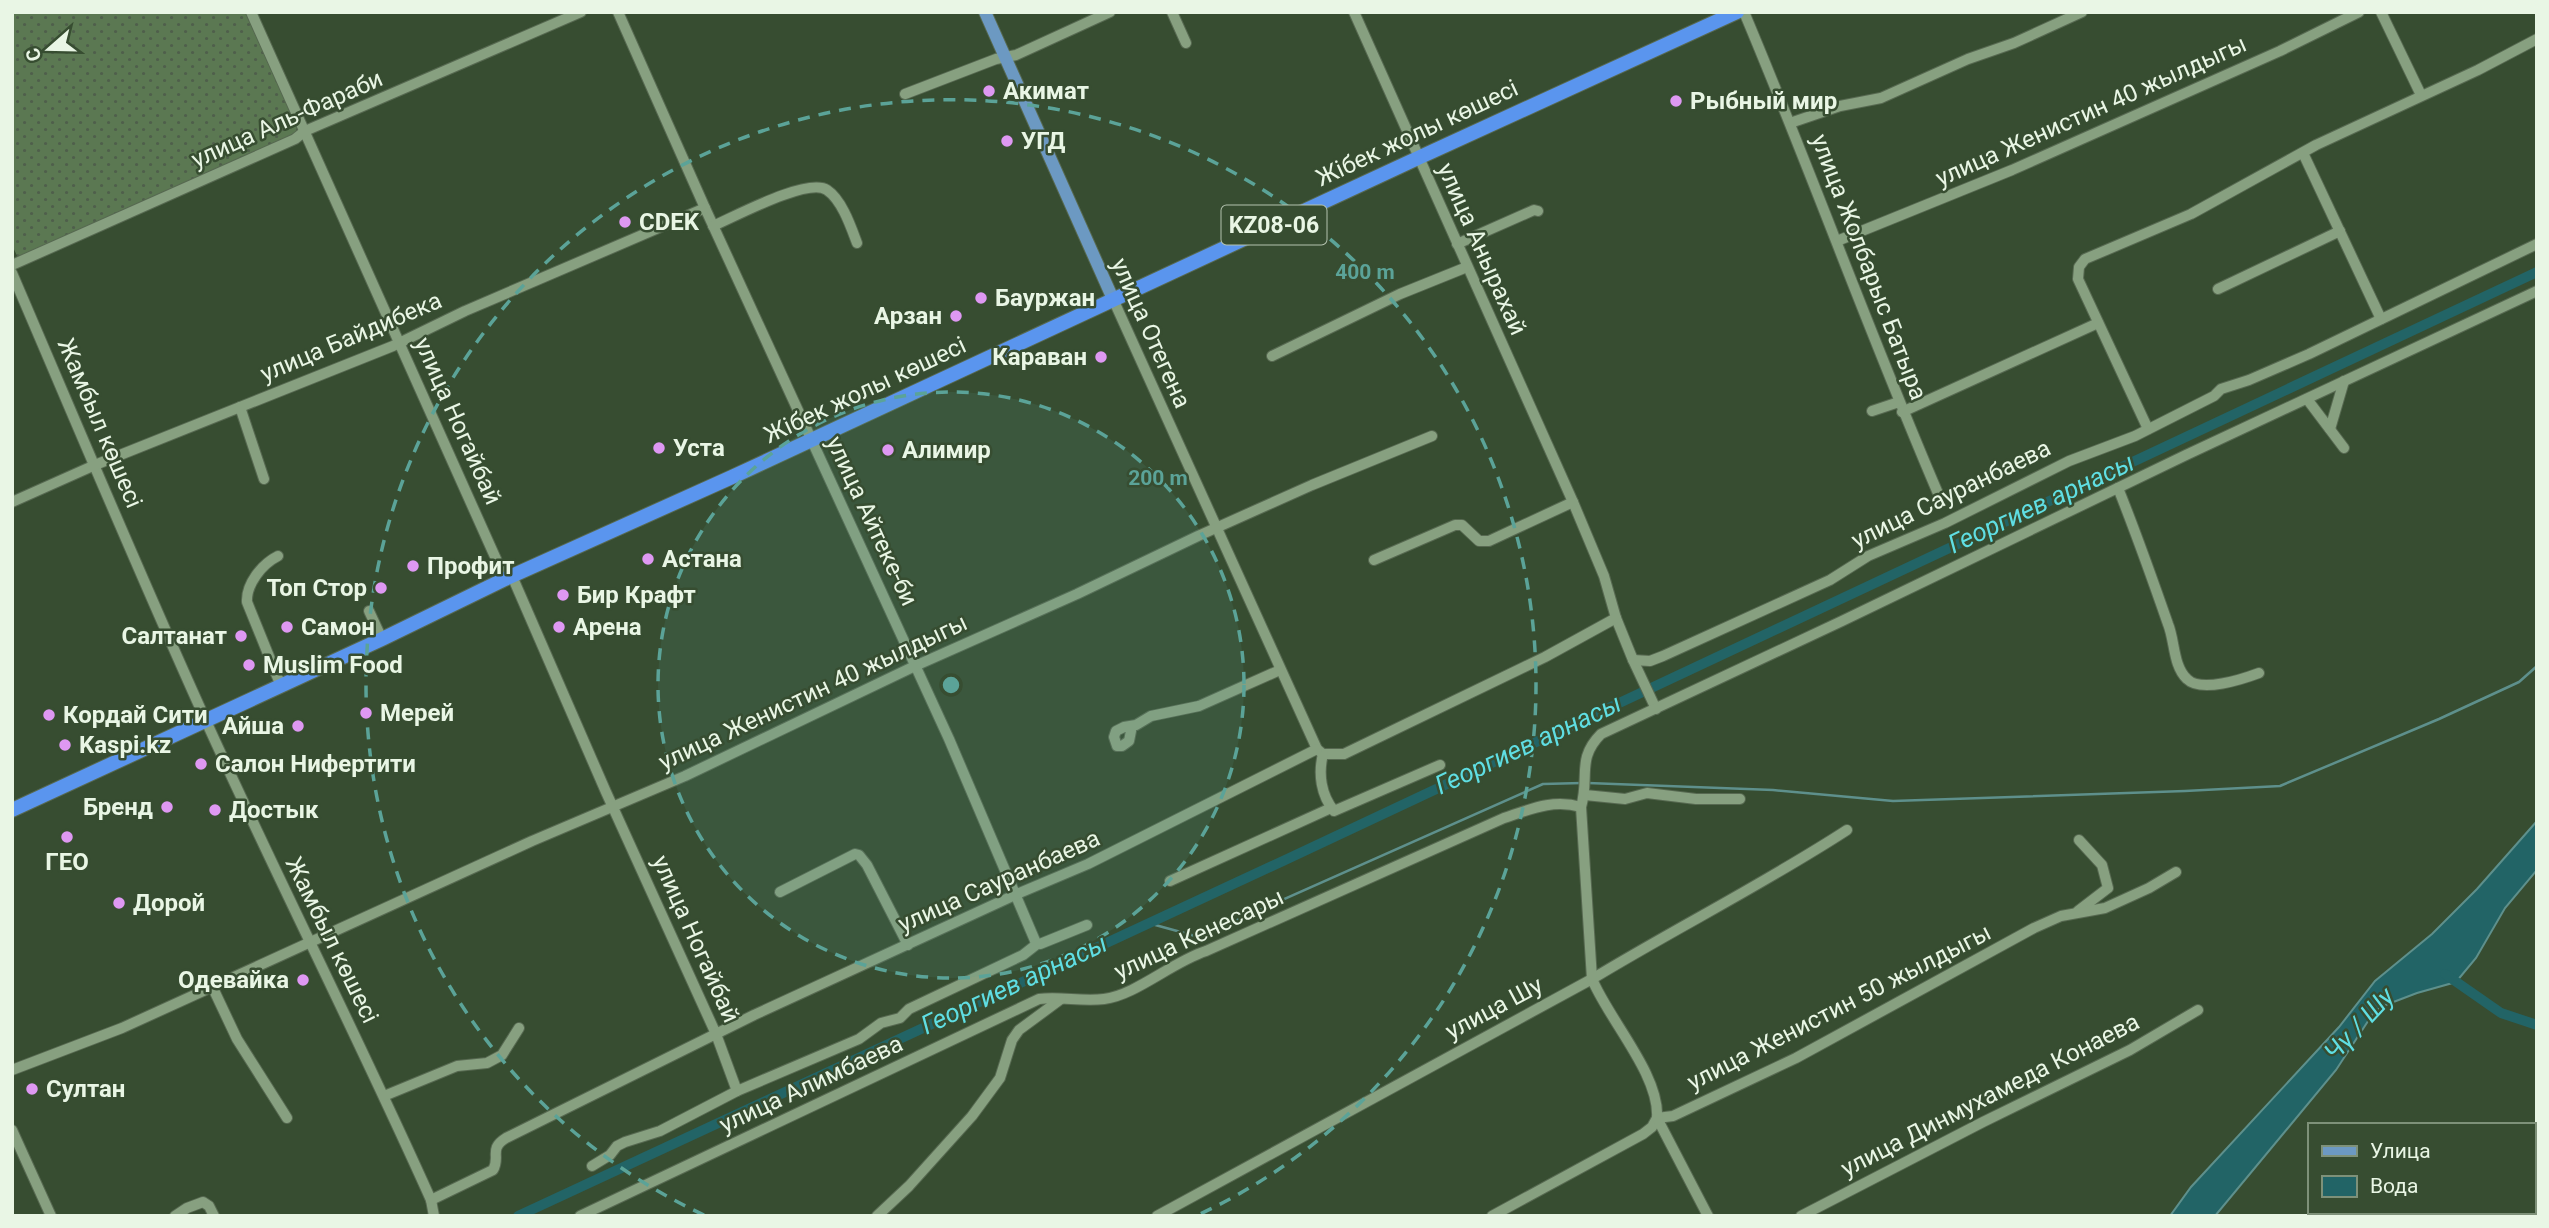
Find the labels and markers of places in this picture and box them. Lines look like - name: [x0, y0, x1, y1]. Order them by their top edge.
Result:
- place label: Акимат: [1003, 77, 1089, 105]
- marker: Акимат: [981, 83, 997, 99]
- place label: Рыбный мир: [1690, 87, 1837, 115]
- marker: Рыбный мир: [1668, 93, 1684, 109]
- place label: УГД: [1021, 127, 1066, 155]
- marker: УГД: [999, 133, 1015, 149]
- place label: CDEK: [639, 208, 700, 236]
- marker: CDEK: [617, 214, 633, 230]
- place label: Бауржан: [995, 284, 1095, 312]
- marker: Бауржан: [973, 290, 989, 306]
- place label: Арзан: [874, 302, 942, 330]
- marker: Арзан: [948, 308, 964, 324]
- place label: Караван: [992, 343, 1087, 371]
- marker: Караван: [1093, 349, 1109, 365]
- place label: Уста: [673, 434, 725, 462]
- place label: Алимир: [902, 436, 991, 464]
- marker: Уста: [651, 440, 667, 456]
- marker: Алимир: [880, 442, 896, 458]
- place label: Астана: [662, 545, 742, 573]
- marker: Астана: [640, 551, 656, 567]
- place label: Профит: [427, 552, 514, 580]
- marker: Профит: [405, 558, 421, 574]
- place label: Топ Стор: [266, 574, 367, 602]
- marker: Топ Стор: [373, 580, 389, 596]
- place label: Бир Крафт: [577, 581, 696, 609]
- marker: Бир Крафт: [555, 587, 571, 603]
- place label: Самон: [301, 613, 375, 641]
- place label: Арена: [573, 613, 642, 641]
- marker: Самон: [279, 619, 295, 635]
- marker: Арена: [551, 619, 567, 635]
- place label: Салтанат: [121, 622, 227, 650]
- marker: Салтанат: [233, 628, 249, 644]
- place label: Muslim Food: [263, 651, 403, 679]
- marker: Muslim Food: [241, 657, 257, 673]
- centre of rings: [939, 673, 963, 697]
- place label: Мерей: [380, 699, 454, 727]
- place label: Кордай Сити: [63, 701, 208, 729]
- marker: Мерей: [358, 705, 374, 721]
- marker: Кордай Сити: [41, 707, 57, 723]
- place label: Айша: [222, 712, 284, 740]
- marker: Айша: [290, 718, 306, 734]
- place label: Kaspi.kz: [79, 731, 171, 759]
- marker: Kaspi.kz: [57, 737, 73, 753]
- place label: Салон Нифертити: [215, 750, 416, 778]
- marker: Салон Нифертити: [193, 756, 209, 772]
- place label: Бренд: [83, 793, 153, 821]
- place label: Достык: [229, 796, 319, 824]
- marker: Бренд: [159, 799, 175, 815]
- marker: Достык: [207, 802, 223, 818]
- marker: ГЕО: [59, 829, 75, 845]
- place label: ГЕО: [45, 848, 89, 876]
- place label: Дорой: [133, 889, 205, 917]
- marker: Дорой: [111, 895, 127, 911]
- place label: Одевайка: [178, 966, 289, 994]
- marker: Одевайка: [295, 972, 311, 988]
- place label: Султан: [46, 1075, 125, 1103]
- marker: Султан: [24, 1081, 40, 1097]

